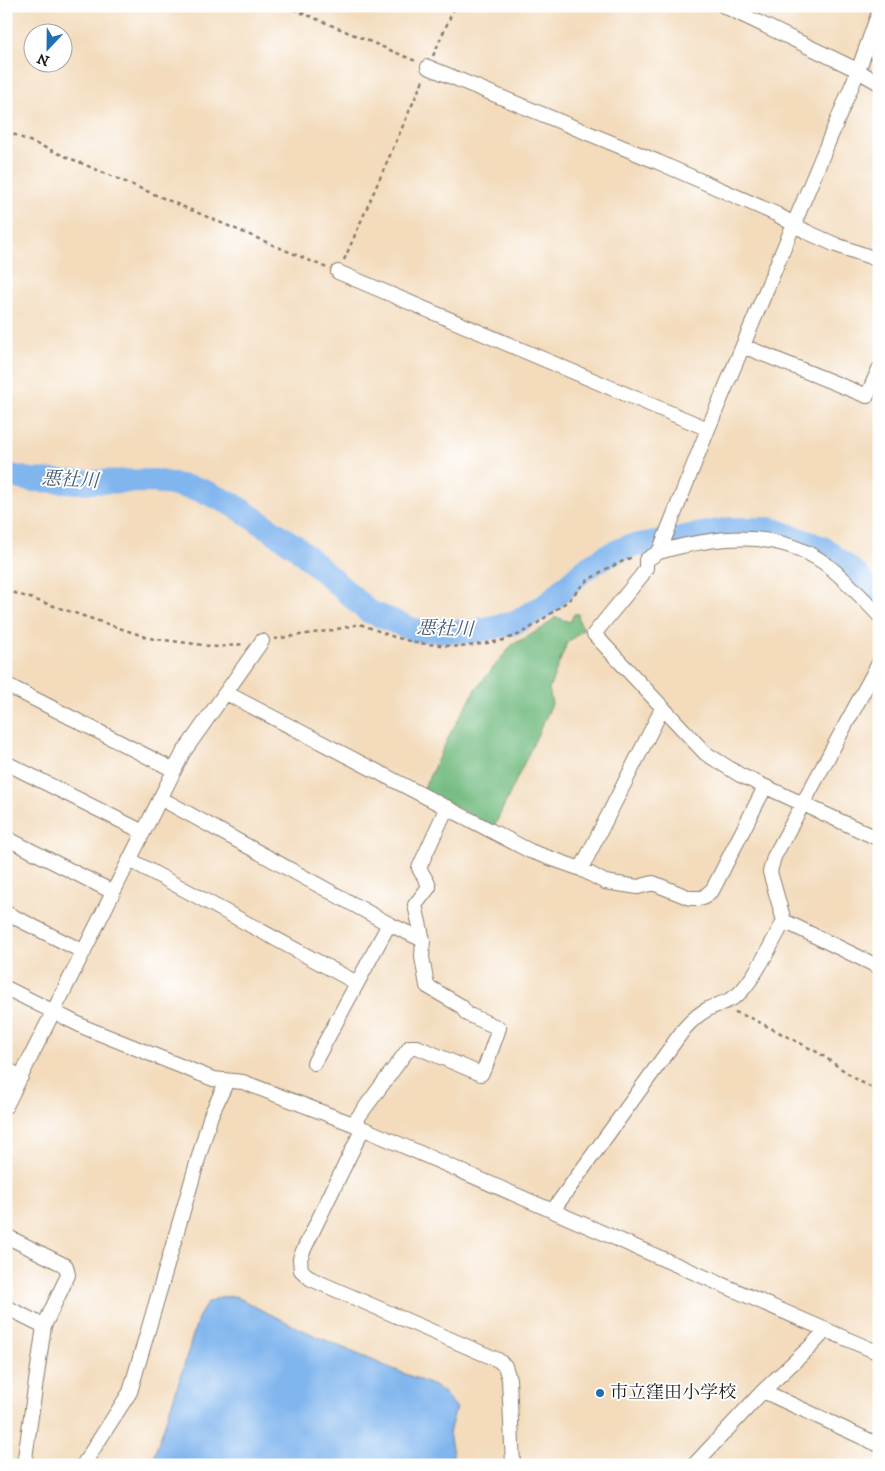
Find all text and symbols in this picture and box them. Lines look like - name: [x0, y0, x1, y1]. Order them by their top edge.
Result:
- north arrow: [22, 22, 72, 72]
- text: N: [34, 48, 52, 70]
- water label: 悪社川: [41, 467, 101, 493]
- water label: 悪社川: [416, 617, 476, 642]
- place label: 市立窪田小学校: [610, 1382, 736, 1404]
- marker: 市立窪田小学校: [594, 1387, 606, 1399]

